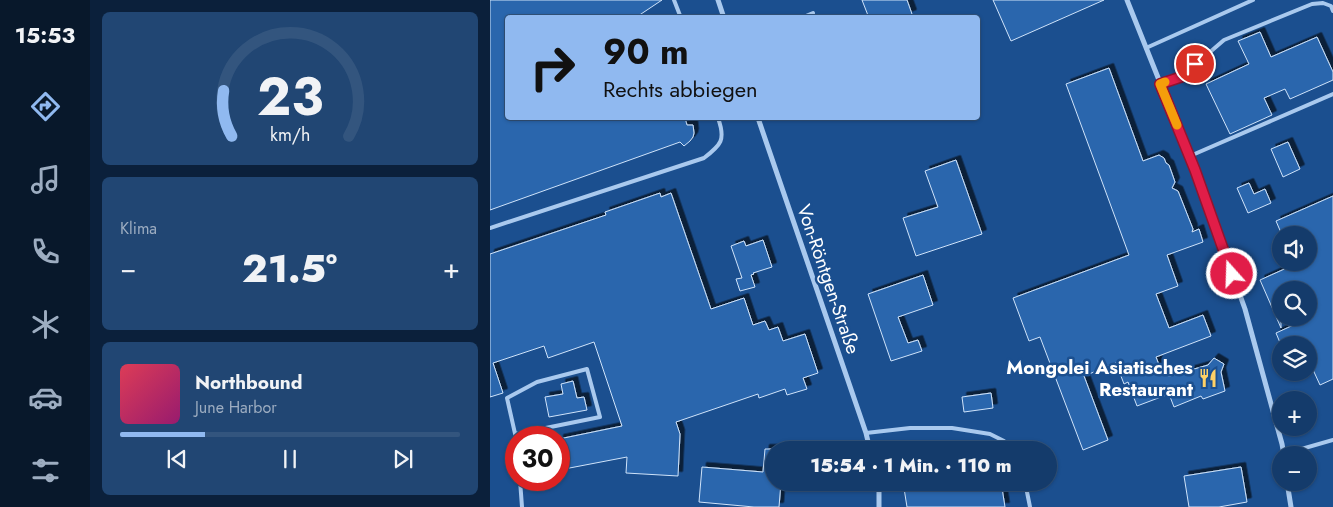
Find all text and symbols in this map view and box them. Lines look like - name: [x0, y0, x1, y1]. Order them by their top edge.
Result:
- text: 15:53: [15, 19, 75, 51]
- text: 90 m: [603, 27, 689, 77]
- icon: right: [520, 35, 585, 100]
- pin: [1174, 43, 1216, 85]
- icon: arrive: [1181, 50, 1209, 78]
- text: 23: [257, 59, 323, 135]
- text: Rechts abbiegen: [603, 73, 758, 105]
- icon: directions: [28, 89, 63, 124]
- text: km/h: [270, 122, 310, 148]
- icon: music: [28, 162, 63, 197]
- street label: Von-Röntgen-Straße: [790, 201, 867, 358]
- text: Klima: [120, 217, 157, 240]
- map controls: [1272, 226, 1317, 491]
- button: sound: [1272, 226, 1317, 271]
- icon: phone: [28, 234, 63, 269]
- text: 21.5°: [242, 241, 337, 296]
- position arrow: [1205, 247, 1257, 299]
- text: −: [120, 248, 137, 289]
- text: +: [443, 248, 460, 289]
- button: search: [1272, 281, 1317, 326]
- icon: climate: [28, 307, 63, 342]
- button: layers: [1272, 336, 1317, 381]
- place label: Mongolei Asiatisches Restaurant: [1006, 354, 1193, 403]
- restaurant icon: Mongolei Asiatisches Restaurant: [1197, 367, 1219, 389]
- text: Northbound: [195, 369, 302, 396]
- icon: car: [28, 380, 63, 415]
- button: +: [1272, 391, 1317, 436]
- text: June Harbor: [195, 396, 277, 419]
- speed limit sign: 30: [505, 426, 570, 491]
- icon: previous: [163, 445, 191, 473]
- icon: pause: [276, 445, 304, 473]
- icon: next: [389, 445, 417, 473]
- button: −: [1272, 446, 1317, 491]
- text: 15:54 · 1 Min. · 110 m: [810, 452, 1012, 479]
- icon: filters: [28, 453, 63, 488]

